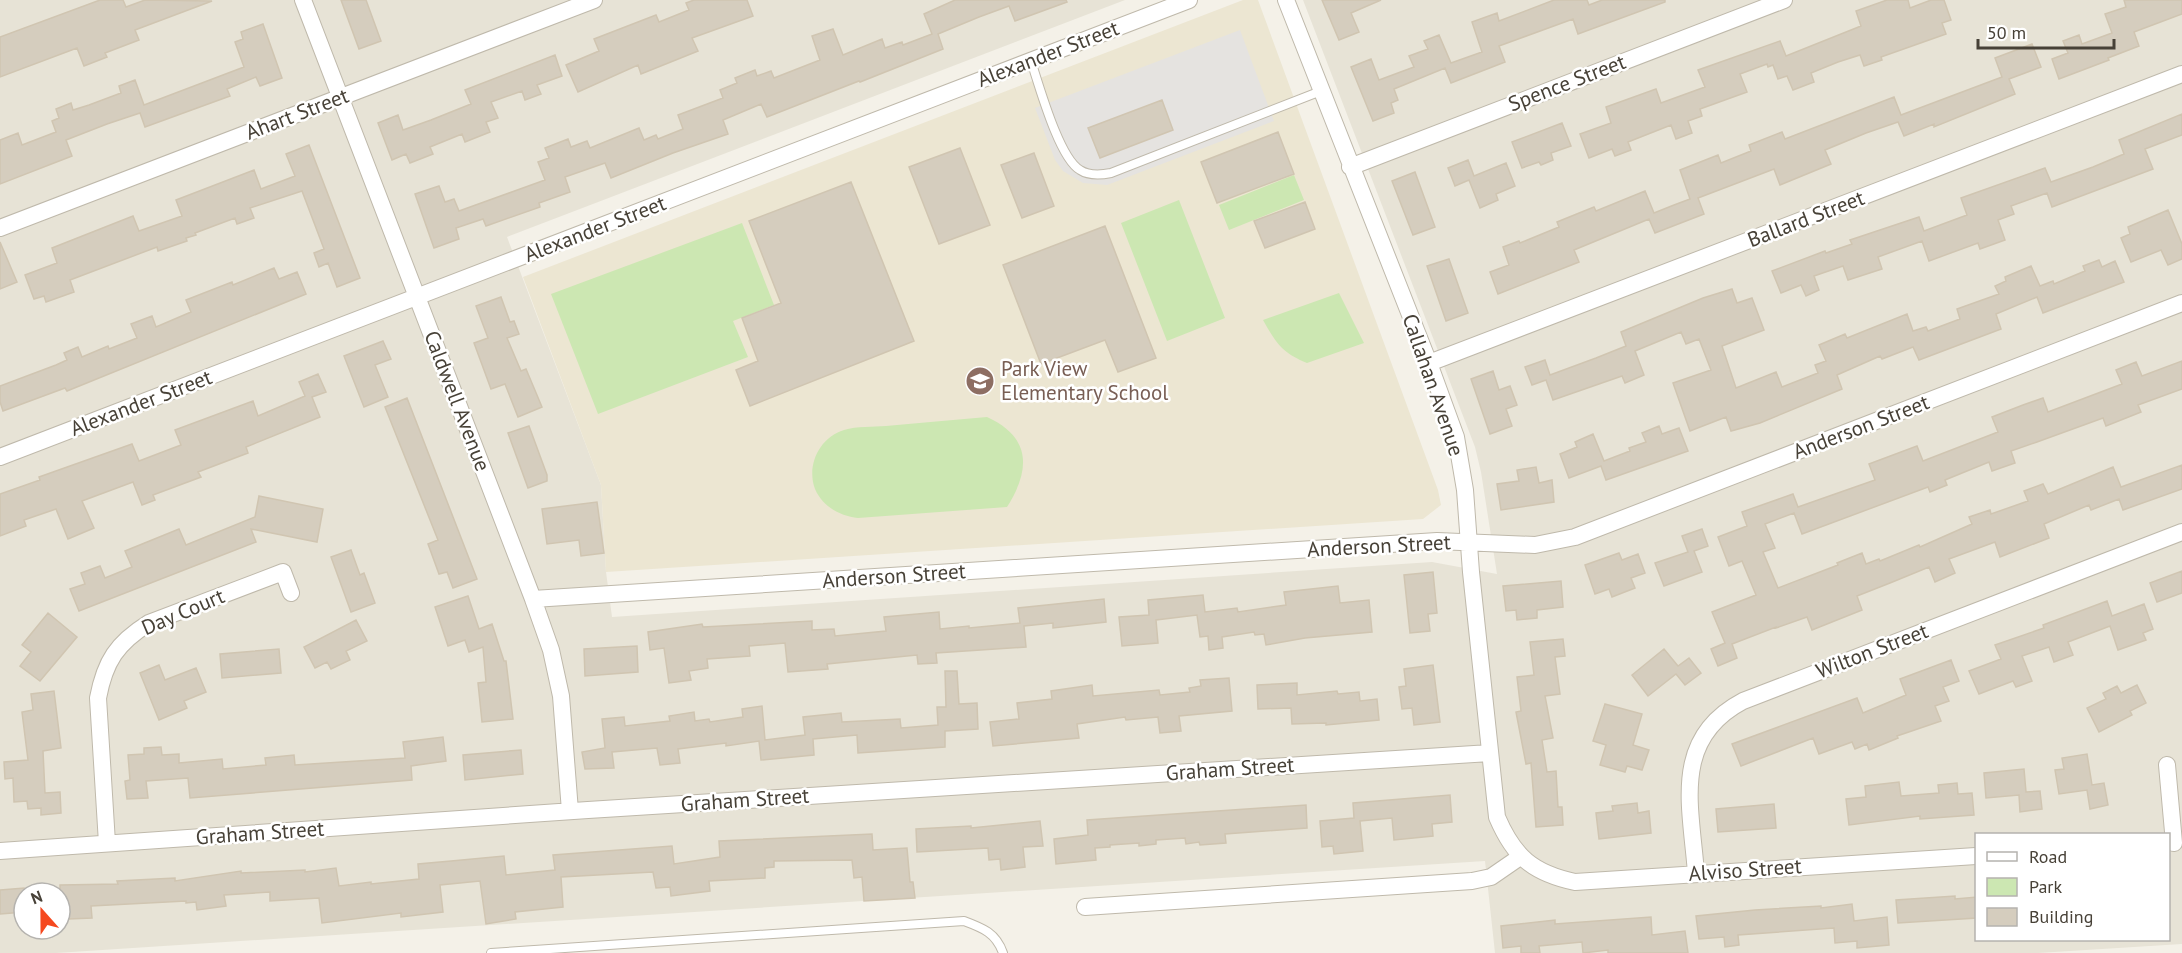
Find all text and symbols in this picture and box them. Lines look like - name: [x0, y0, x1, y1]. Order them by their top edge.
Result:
- scale bar: [1978, 12, 2114, 50]
- street label: Alexander Street: [973, 14, 1123, 93]
- text: 50 m: [1987, 21, 2026, 44]
- street label: Spence Street: [1504, 48, 1629, 117]
- street label: Ahart Street: [241, 82, 352, 146]
- street label: Ballard Street: [1744, 184, 1868, 253]
- street label: Alexander Street: [520, 189, 670, 268]
- street label: Callahan Avenue: [1397, 310, 1470, 460]
- street label: Caldwell Avenue: [418, 327, 497, 475]
- place label: Park View Elementary School: [1001, 355, 1168, 406]
- street label: Alexander Street: [66, 363, 216, 442]
- school or university icon: Park View Elementary School: [964, 365, 996, 397]
- street label: Anderson Street: [1789, 388, 1933, 465]
- street label: Anderson Street: [1307, 528, 1451, 563]
- street label: Anderson Street: [821, 557, 967, 594]
- street label: Day Court: [137, 582, 228, 641]
- street label: Wilton Street: [1812, 617, 1932, 684]
- street label: Graham Street: [1165, 751, 1295, 786]
- street label: Graham Street: [680, 782, 810, 817]
- street label: Graham Street: [195, 815, 325, 850]
- legend: [1975, 833, 2170, 941]
- text: Road: [2029, 845, 2067, 868]
- street label: Alviso Street: [1687, 852, 1803, 887]
- text: Park: [2029, 875, 2062, 898]
- north arrow: [12, 881, 72, 941]
- text: N: [28, 886, 45, 908]
- text: Building: [2029, 905, 2093, 928]

